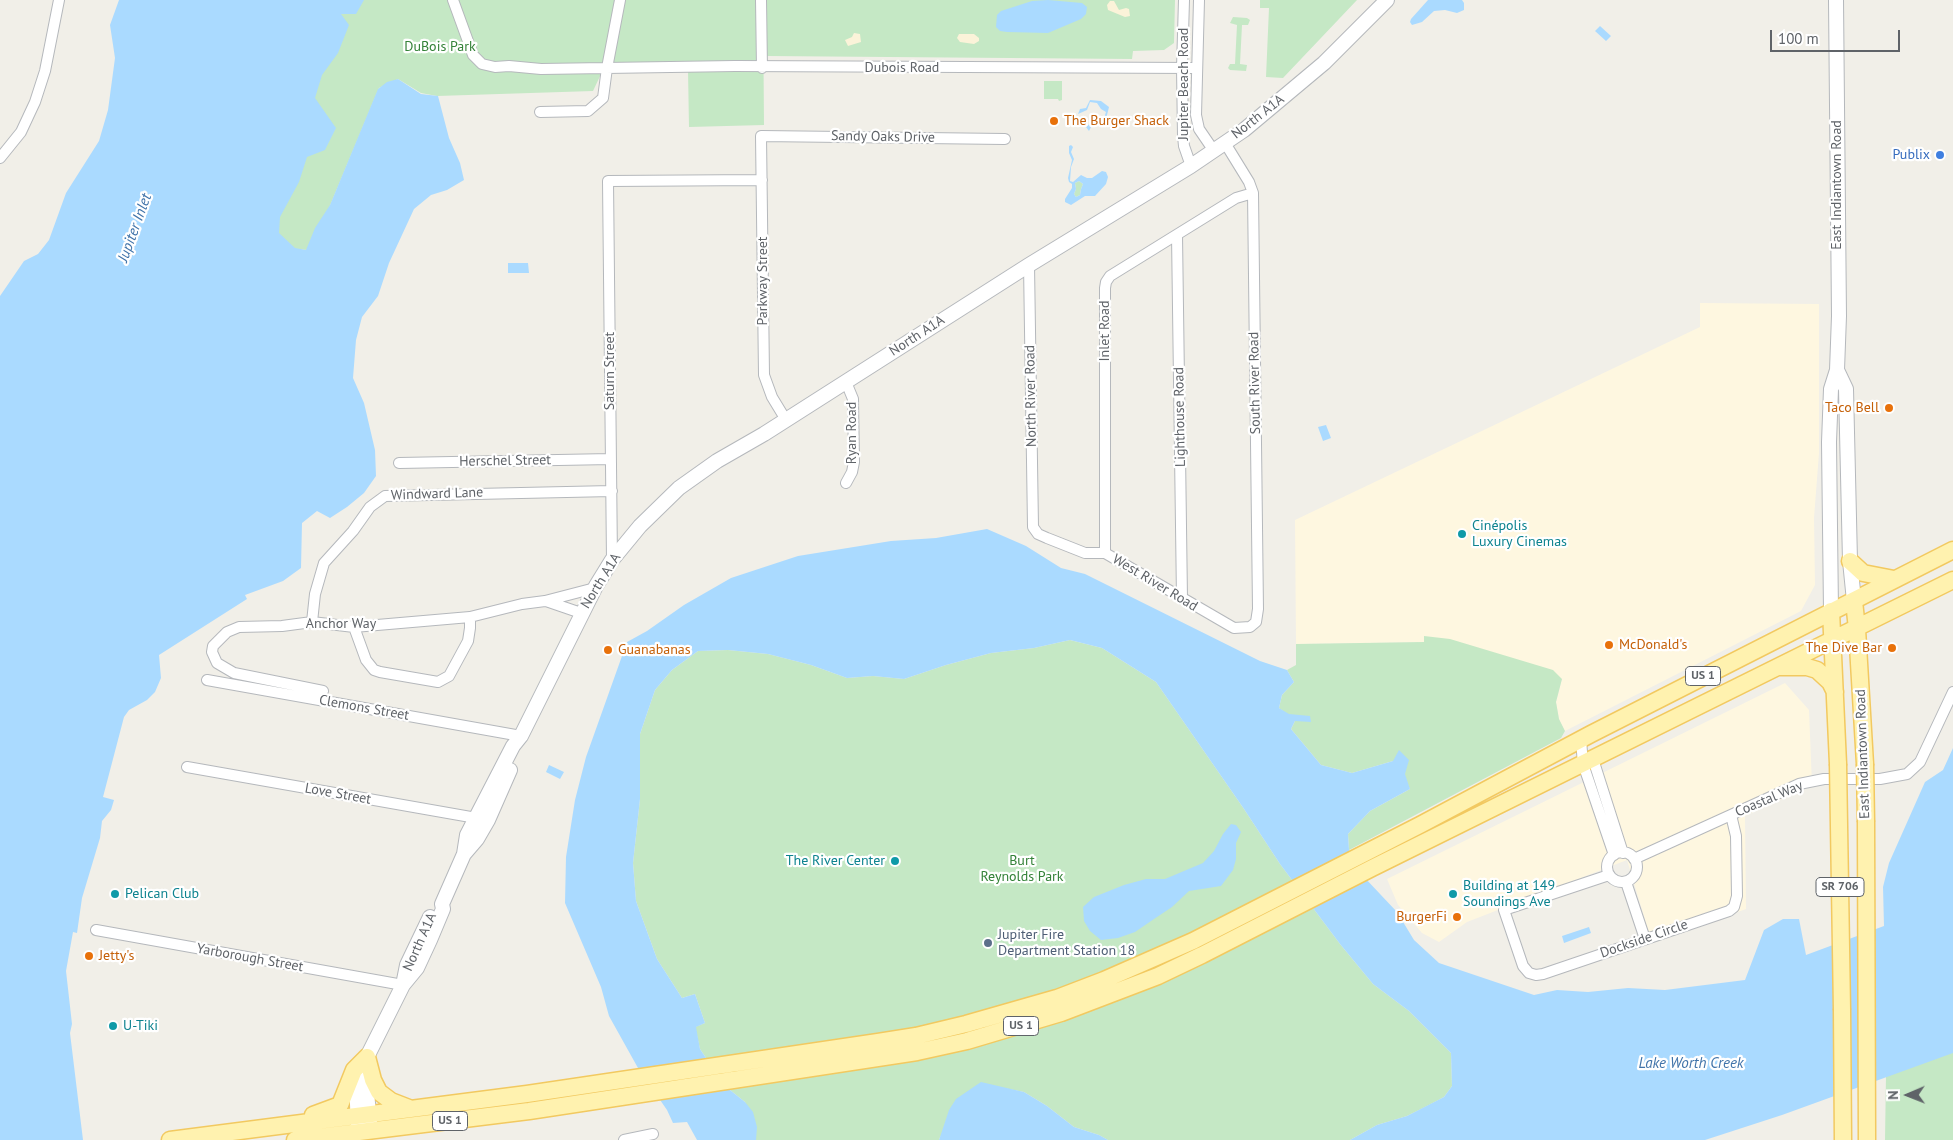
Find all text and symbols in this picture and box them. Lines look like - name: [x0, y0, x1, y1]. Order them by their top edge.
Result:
- scale bar: [1773, 20, 1903, 52]
- street label: Jupiter Beach Road: [1176, 28, 1192, 140]
- text: 100 m: [1778, 29, 1819, 48]
- park label: DuBois Park: [404, 39, 476, 55]
- street label: Dubois Road: [865, 60, 939, 76]
- street label: North A1A: [1228, 91, 1288, 143]
- place label: The Burger Shack: [1064, 113, 1169, 129]
- marker: The Burger Shack: [1048, 115, 1060, 127]
- street label: East Indiantown Road: [1829, 120, 1845, 250]
- street label: Sandy Oaks Drive: [831, 128, 935, 146]
- place label: Publix: [1893, 147, 1930, 163]
- marker: Publix: [1934, 149, 1946, 161]
- water label: Jupiter Inlet: [114, 191, 156, 265]
- street label: Parkway Street: [755, 237, 771, 325]
- street label: Inlet Road: [1097, 300, 1113, 362]
- street label: North A1A: [886, 312, 948, 360]
- street label: Saturn Street: [602, 332, 618, 410]
- street label: South River Road: [1246, 332, 1264, 434]
- street label: North River Road: [1022, 345, 1040, 447]
- street label: Lighthouse Road: [1171, 367, 1189, 467]
- place label: Taco Bell: [1825, 400, 1879, 416]
- street label: Ryan Road: [844, 402, 860, 464]
- marker: Taco Bell: [1883, 402, 1895, 414]
- street label: Herschel Street: [459, 452, 551, 470]
- street label: Windward Lane: [391, 484, 483, 504]
- place label: Cinépolis Luxury Cinemas: [1472, 518, 1567, 550]
- marker: Cinépolis Luxury Cinemas: [1456, 528, 1468, 540]
- street label: North A1A: [577, 550, 625, 612]
- street label: West River Road: [1109, 551, 1201, 615]
- street label: Anchor Way: [306, 616, 376, 632]
- place label: McDonald's: [1619, 637, 1687, 653]
- marker: McDonald's: [1603, 639, 1615, 651]
- place label: The Dive Bar: [1805, 640, 1882, 656]
- place label: Guanabanas: [618, 642, 691, 658]
- marker: The Dive Bar: [1886, 642, 1898, 654]
- marker: Guanabanas: [602, 644, 614, 656]
- road number: US 1: [1686, 666, 1720, 686]
- street label: East Indiantown Road: [1852, 689, 1874, 819]
- street label: Clemons Street: [318, 692, 410, 724]
- street label: Coastal Way: [1733, 777, 1805, 821]
- street label: Love Street: [304, 780, 372, 808]
- place label: The River Center: [786, 853, 885, 869]
- park label: Burt Reynolds Park: [980, 853, 1064, 886]
- marker: The River Center: [889, 855, 901, 867]
- place label: Building at 149 Soundings Ave: [1463, 878, 1555, 910]
- road number: SR 706: [1816, 878, 1864, 896]
- place label: Pelican Club: [125, 886, 199, 902]
- marker: Pelican Club: [109, 888, 121, 900]
- marker: Building at 149 Soundings Ave: [1447, 888, 1459, 900]
- place label: BurgerFi: [1396, 909, 1447, 925]
- street label: North A1A: [400, 910, 440, 974]
- marker: BurgerFi: [1451, 911, 1463, 923]
- street label: Dockside Circle: [1598, 916, 1690, 962]
- place label: Jupiter Fire Department Station 18: [998, 927, 1135, 960]
- marker: Jupiter Fire Department Station 18: [982, 937, 994, 949]
- street label: Yarborough Street: [195, 940, 305, 976]
- place label: Jetty's: [99, 948, 134, 964]
- marker: Jetty's: [83, 950, 95, 962]
- road number: US 1: [1004, 1016, 1038, 1036]
- place label: U-Tiki: [123, 1018, 158, 1034]
- marker: U-Tiki: [107, 1020, 119, 1032]
- water label: Lake Worth Creek: [1638, 1055, 1744, 1073]
- north arrow: [1883, 1070, 1933, 1120]
- text: N: [1884, 1091, 1902, 1100]
- road number: US 1: [432, 1112, 468, 1130]

